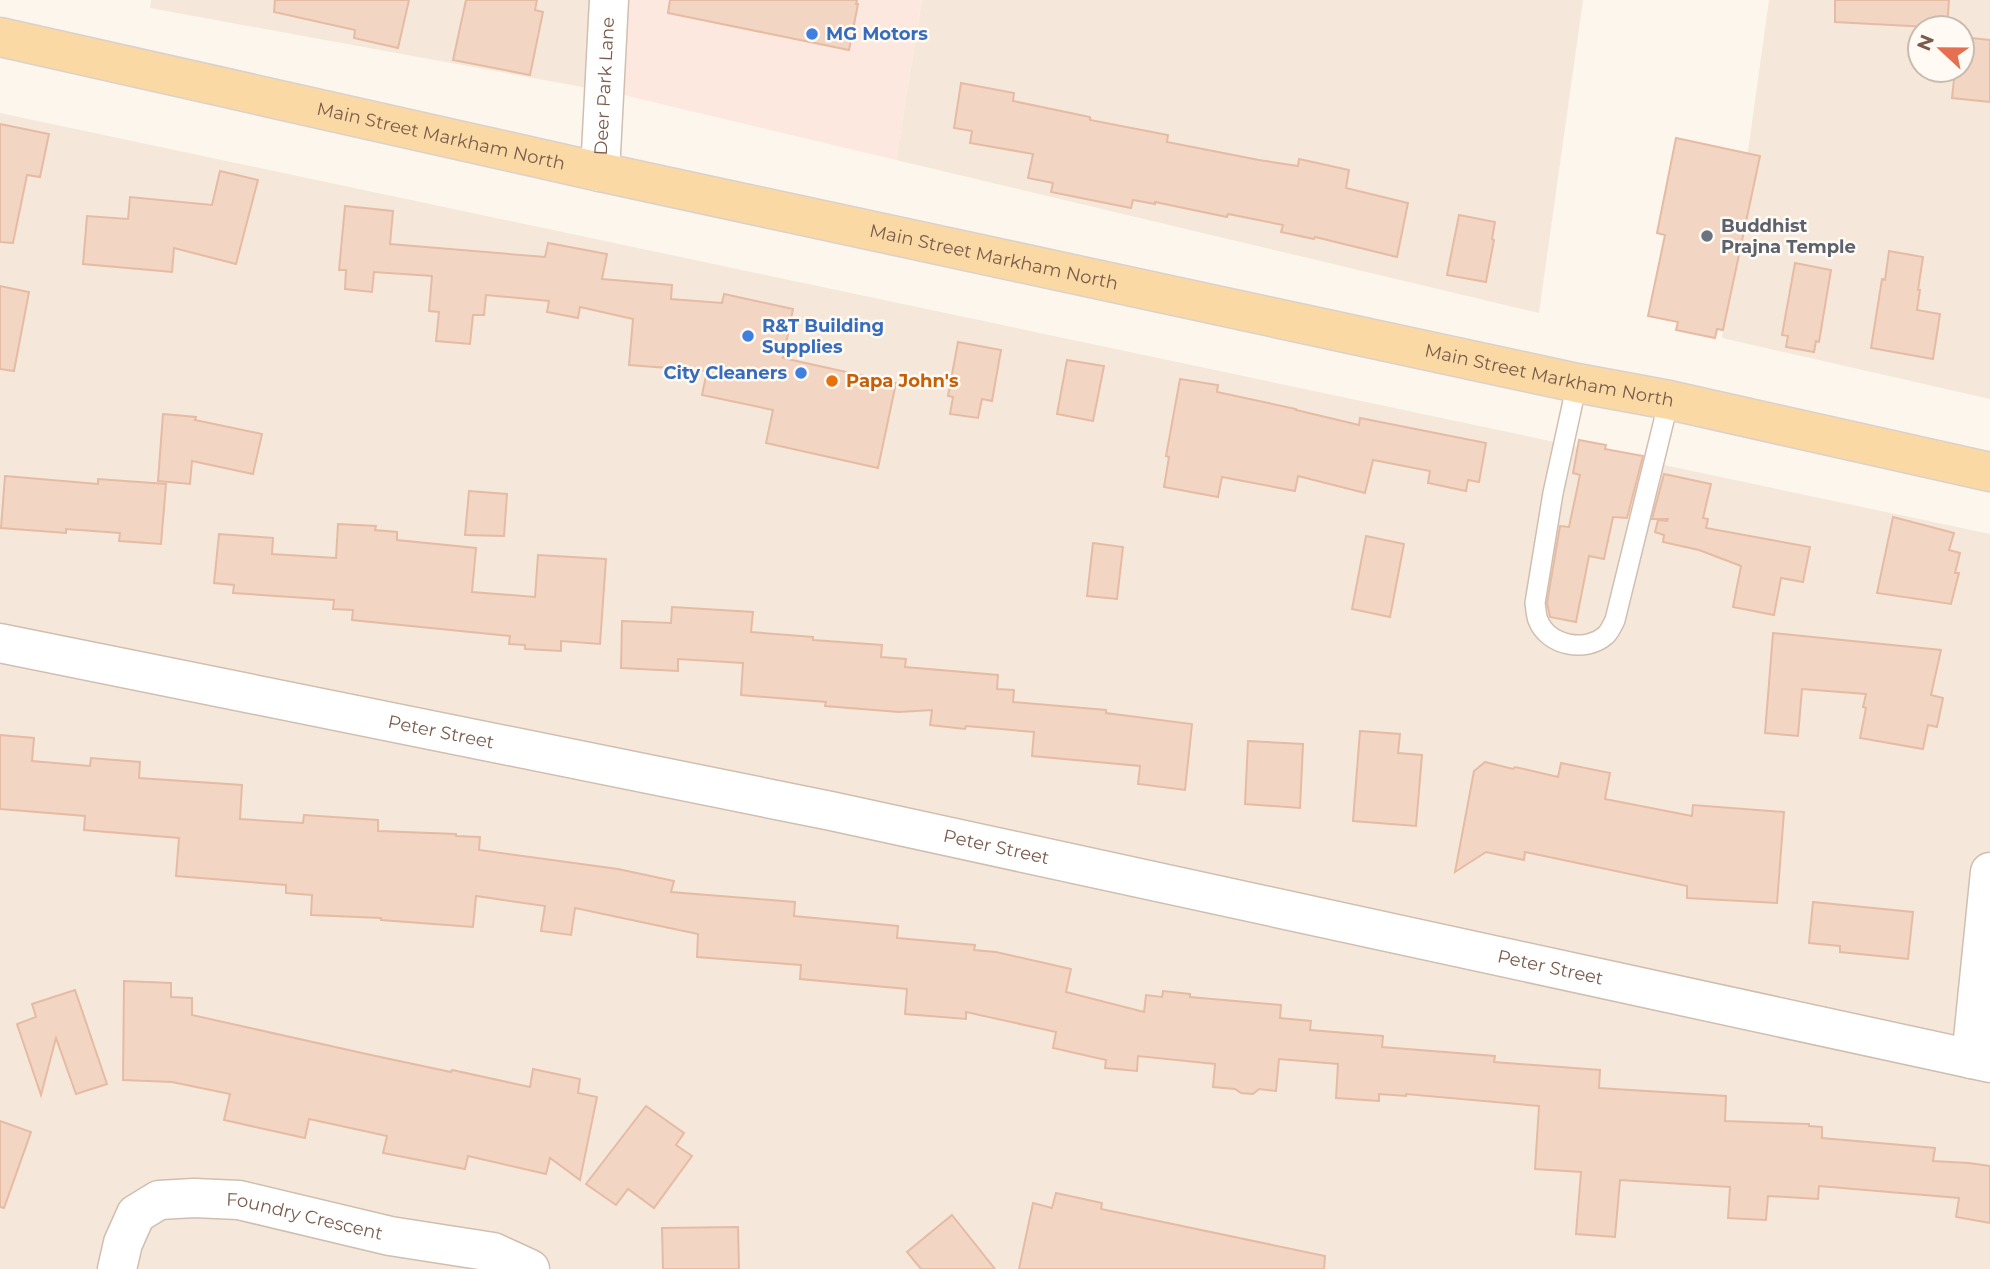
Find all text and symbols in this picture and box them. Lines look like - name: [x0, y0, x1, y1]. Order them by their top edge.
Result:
- north arrow: [1906, 14, 1976, 84]
- street label: Deer Park Lane: [590, 16, 619, 156]
- place label: MG Motors: [826, 23, 928, 45]
- marker: MG Motors: [804, 26, 820, 42]
- text: N: [1912, 31, 1939, 54]
- street label: Main Street Markham North: [315, 98, 567, 175]
- place label: Buddhist Prajna Temple: [1721, 215, 1856, 258]
- street label: Main Street Markham North: [867, 220, 1120, 295]
- marker: Buddhist Prajna Temple: [1699, 228, 1715, 244]
- place label: R&T Building Supplies: [762, 315, 884, 358]
- marker: R&T Building Supplies: [740, 328, 756, 344]
- street label: Main Street Markham North: [1423, 339, 1676, 412]
- place label: City Cleaners: [663, 362, 787, 384]
- marker: City Cleaners: [793, 365, 809, 381]
- place label: Papa John's: [846, 370, 959, 392]
- marker: Papa John's: [824, 373, 840, 389]
- street label: Peter Street: [386, 711, 496, 754]
- street label: Peter Street: [941, 825, 1051, 869]
- street label: Peter Street: [1495, 945, 1605, 990]
- street label: Foundry Crescent: [226, 1188, 385, 1245]

